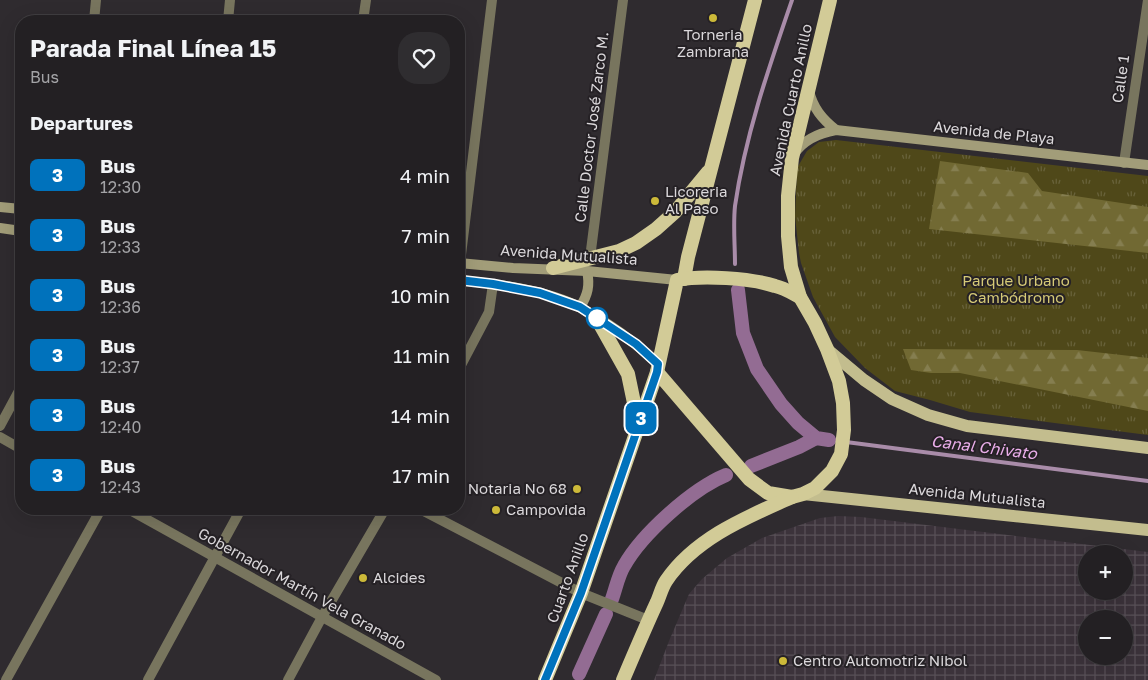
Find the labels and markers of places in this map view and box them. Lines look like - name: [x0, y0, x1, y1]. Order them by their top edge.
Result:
- marker: Torneria Zambrana: [707, 12, 719, 24]
- place label: Torneria Zambrana: [677, 25, 749, 60]
- place label: Licoreria Al Paso: [665, 182, 728, 217]
- marker: Licoreria Al Paso: [649, 195, 661, 207]
- unlabelled marker: [586, 307, 608, 329]
- place label: Notaria No 68: [468, 479, 567, 497]
- marker: Notaria No 68: [571, 483, 583, 495]
- place label: Campovida: [506, 500, 586, 518]
- marker: Campovida: [490, 504, 502, 516]
- place label: Alcides: [373, 568, 426, 586]
- marker: Alcides: [357, 572, 369, 584]
- place label: Centro Automotriz Nibol: [793, 651, 967, 669]
- marker: Centro Automotriz Nibol: [777, 655, 789, 667]

